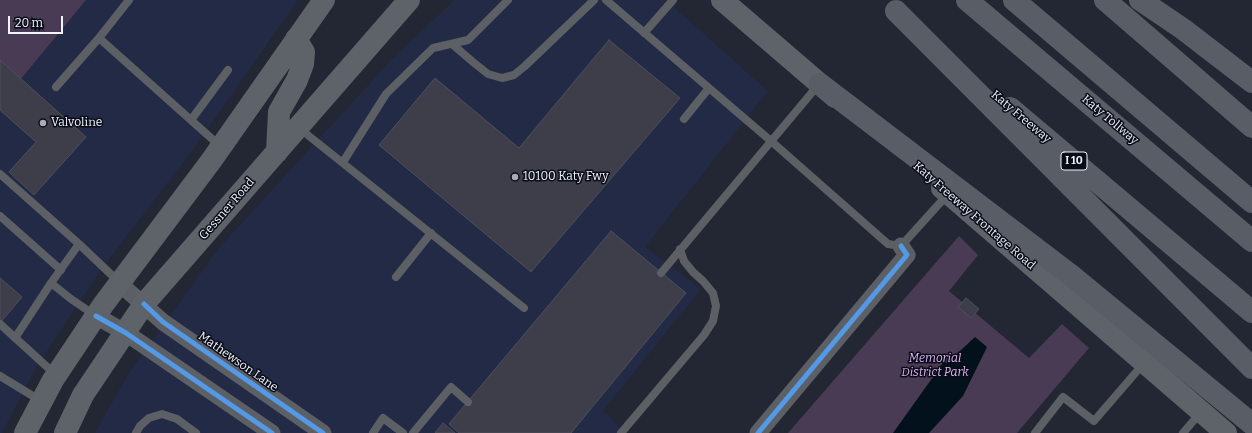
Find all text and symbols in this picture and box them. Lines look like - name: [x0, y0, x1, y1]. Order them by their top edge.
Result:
- scale bar: [10, 8, 65, 34]
- text: 20 m: [15, 16, 43, 30]
- street label: Katy Freeway: [988, 88, 1054, 146]
- street label: Katy Tollway: [1079, 92, 1141, 148]
- place label: Valvoline: [51, 116, 102, 130]
- marker: Valvoline: [38, 118, 48, 128]
- road number: I 10: [1061, 152, 1087, 170]
- street label: Katy Freeway Frontage Road: [910, 159, 1038, 273]
- place label: 10100 Katy Fwy: [523, 170, 609, 184]
- marker: 10100 Katy Fwy: [510, 172, 520, 182]
- street label: Gessner Road: [196, 175, 258, 243]
- street label: Mathewson Lane: [195, 329, 281, 395]
- park label: Memorial District Park: [901, 352, 969, 380]

